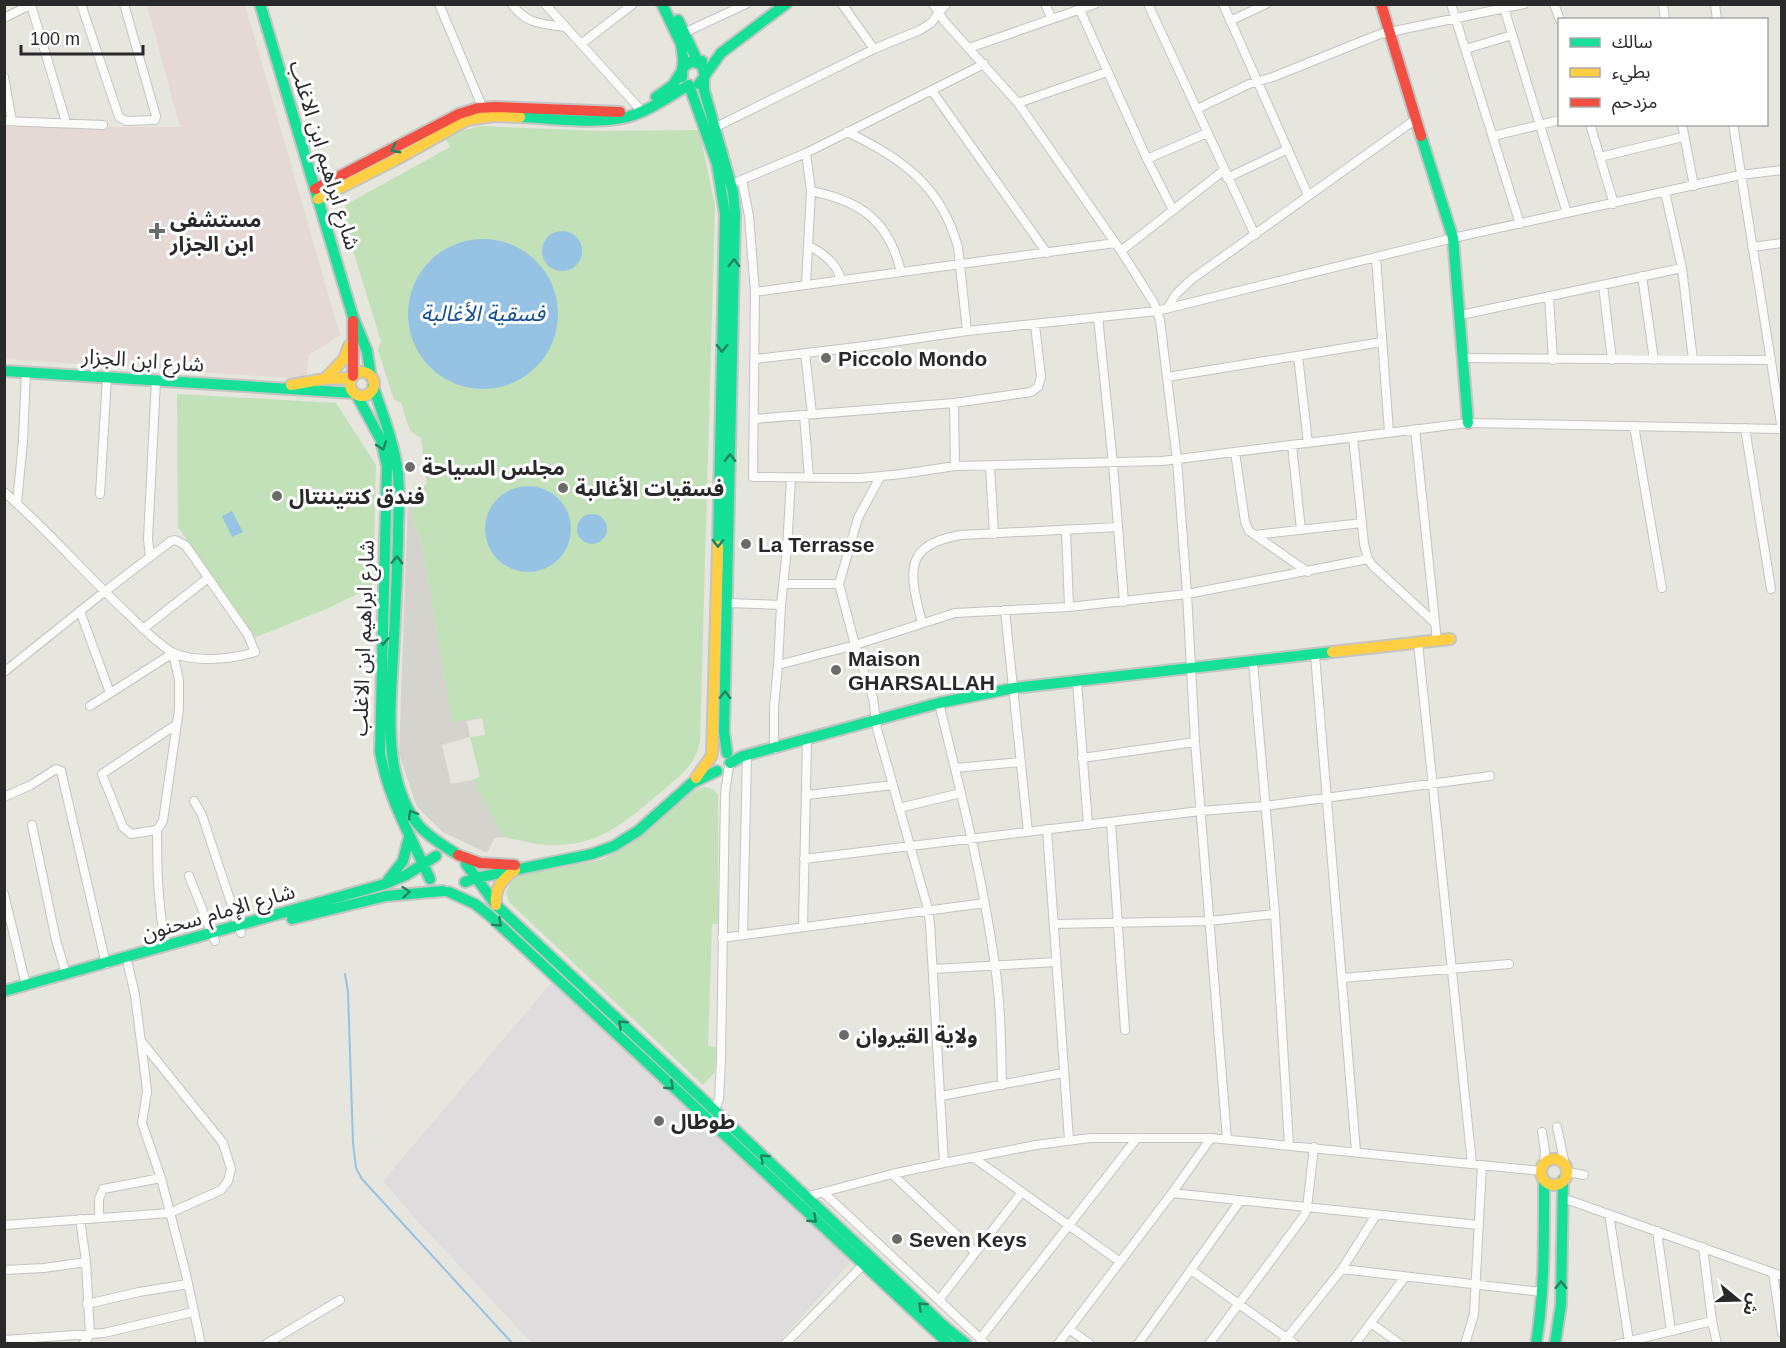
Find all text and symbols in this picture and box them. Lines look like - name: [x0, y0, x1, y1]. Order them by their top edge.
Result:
- scale bar: [21, 18, 142, 56]
- legend: [1558, 18, 1768, 126]
- text: 100 m: [30, 29, 80, 49]
- text: سالك: [1612, 32, 1653, 52]
- street label: شارع ابراهيم ابن الاغلب: [281, 58, 365, 254]
- text: بطيء: [1612, 62, 1650, 85]
- text: مزدحم: [1612, 92, 1657, 115]
- one-way arrow: [391, 142, 401, 153]
- place label: مستشفى ابن الجزار: [169, 208, 262, 256]
- marker: مستشفى ابن الجزار: [148, 222, 166, 240]
- one-way arrow: [728, 259, 740, 268]
- water label: فسقية الأغالبة: [421, 301, 546, 326]
- one-way arrow: [716, 343, 728, 352]
- street label: شارع ابن الجزار: [80, 344, 205, 380]
- place label: Piccolo Mondo: [838, 347, 987, 370]
- marker: Piccolo Mondo: [819, 351, 833, 365]
- one-way arrow: [375, 441, 388, 451]
- one-way arrow: [723, 454, 736, 463]
- place label: مجلس السياحة: [422, 456, 565, 480]
- marker: مجلس السياحة: [403, 460, 417, 474]
- place label: فسقيات الأغالبة: [575, 476, 724, 501]
- marker: فسقيات الأغالبة: [556, 481, 570, 495]
- place label: فندق كنتيننتال: [289, 485, 425, 509]
- marker: فندق كنتيننتال: [270, 489, 284, 503]
- place label: La Terrasse: [758, 533, 874, 556]
- marker: La Terrasse: [739, 537, 753, 551]
- one-way arrow: [712, 538, 724, 547]
- street label: شارع ابراهيم ابن الاغلب: [348, 539, 382, 737]
- one-way arrow: [390, 556, 403, 565]
- one-way arrow: [377, 636, 389, 645]
- place label: Maison GHARSALLAH: [848, 647, 995, 694]
- marker: Maison GHARSALLAH: [829, 663, 843, 677]
- one-way arrow: [719, 691, 731, 700]
- one-way arrow: [408, 810, 419, 821]
- street label: شارع الإمام سحنون: [139, 879, 299, 950]
- one-way arrow: [401, 886, 411, 899]
- one-way arrow: [490, 916, 501, 927]
- one-way arrow: [619, 1020, 629, 1031]
- place label: ولاية القيروان: [856, 1024, 978, 1048]
- marker: ولاية القيروان: [837, 1028, 851, 1042]
- one-way arrow: [664, 1079, 674, 1090]
- place label: طوطال: [671, 1110, 735, 1134]
- marker: طوطال: [652, 1114, 666, 1128]
- one-way arrow: [761, 1154, 771, 1165]
- one-way arrow: [806, 1212, 816, 1223]
- place label: Seven Keys: [909, 1228, 1027, 1251]
- marker: Seven Keys: [890, 1232, 904, 1246]
- north arrow: [1708, 1270, 1768, 1330]
- one-way arrow: [1555, 1281, 1567, 1290]
- text: ش: [1739, 1291, 1763, 1318]
- one-way arrow: [918, 1302, 929, 1313]

